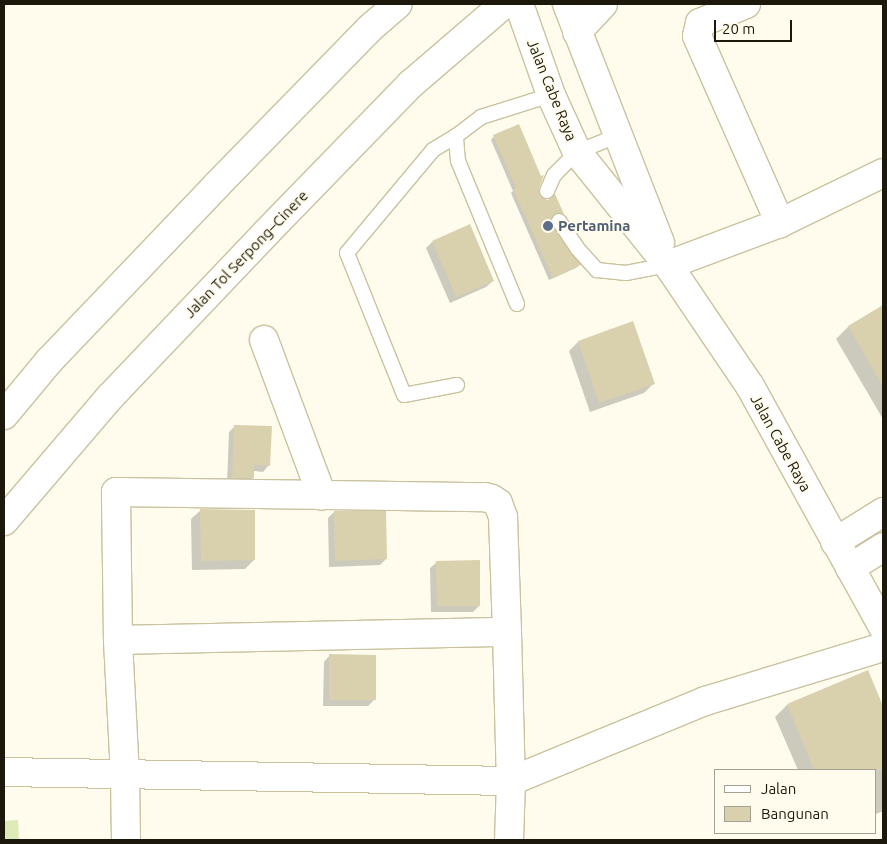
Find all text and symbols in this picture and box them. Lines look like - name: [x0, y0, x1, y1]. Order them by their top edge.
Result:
- scale bar: [717, 10, 794, 42]
- text: 20 m: [722, 20, 755, 37]
- street label: Jalan Cabe Raya: [523, 37, 581, 143]
- street label: Jalan Tol Serpong–Cinere: [180, 187, 312, 321]
- place label: Pertamina: [558, 217, 630, 235]
- marker: Pertamina: [542, 220, 554, 232]
- street label: Jalan Cabe Raya: [747, 391, 815, 495]
- legend: [714, 769, 877, 834]
- text: Jalan: [761, 780, 796, 797]
- text: Bangunan: [761, 805, 829, 822]

